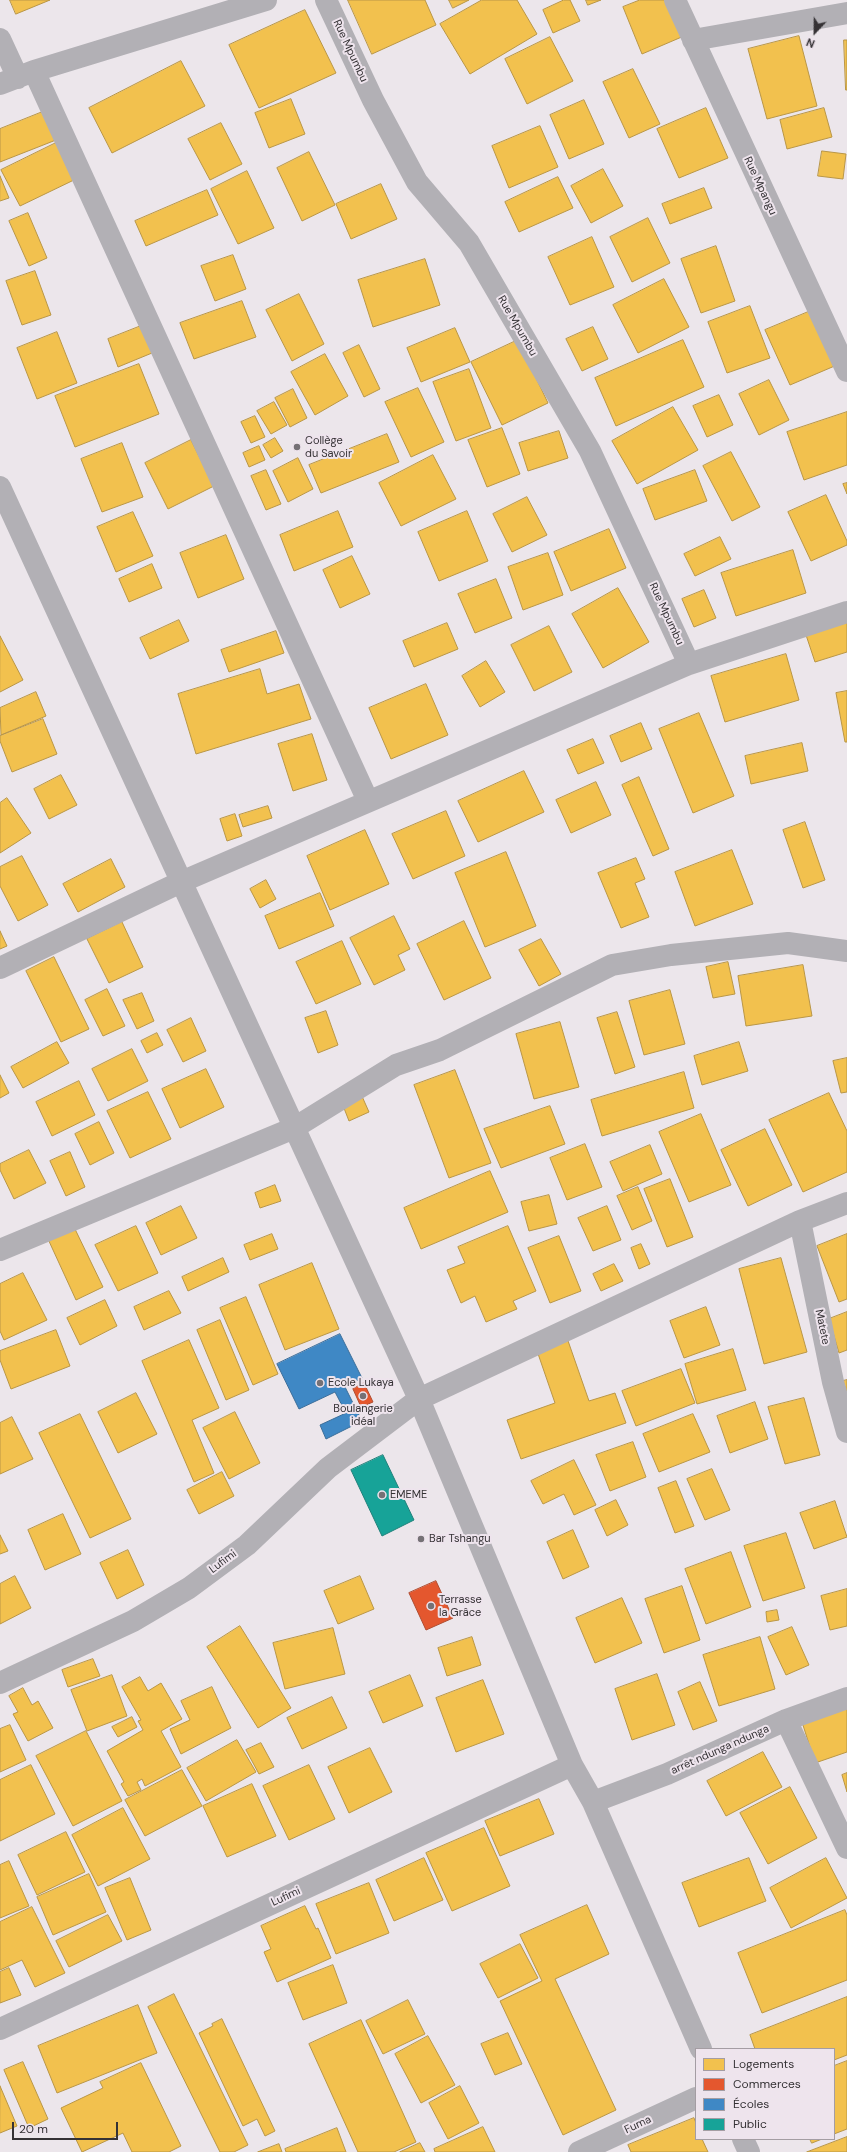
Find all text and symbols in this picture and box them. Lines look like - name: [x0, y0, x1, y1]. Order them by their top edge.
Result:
- north arrow: [795, 12, 835, 52]
- street label: Rue Mpumbu: [330, 18, 370, 84]
- text: N: [804, 35, 817, 51]
- street label: Rue Mpangu: [741, 155, 779, 217]
- street label: Rue Mpumbu: [494, 293, 540, 359]
- place label: Collège du Savoir: [305, 434, 352, 460]
- marker: Collège du Savoir: [292, 442, 302, 452]
- street label: Rue Mpumbu: [646, 581, 686, 647]
- street label: Matete: [812, 1308, 832, 1346]
- place label: Ecole Lukaya: [328, 1376, 394, 1390]
- marker: Ecole Lukaya: [315, 1378, 325, 1388]
- marker: Boulangerie idéal: [358, 1391, 368, 1401]
- place label: Boulangerie idéal: [333, 1402, 393, 1428]
- place label: EMEME: [390, 1488, 427, 1502]
- marker: EMEME: [377, 1490, 387, 1500]
- place label: Bar Tshangu: [429, 1532, 491, 1546]
- marker: Bar Tshangu: [416, 1534, 426, 1544]
- street label: Lufimi: [207, 1547, 239, 1577]
- place label: Terrasse la Grâce: [439, 1593, 482, 1619]
- marker: Terrasse la Grâce: [426, 1601, 436, 1611]
- street label: arrêt ndunga ndunga: [669, 1722, 771, 1778]
- street label: Lufimi: [269, 1885, 303, 1909]
- legend: [695, 2048, 835, 2140]
- text: Logements: [733, 2056, 794, 2072]
- text: Commerces: [733, 2076, 801, 2092]
- text: Écoles: [733, 2096, 769, 2112]
- street label: Fuma: [623, 2113, 653, 2137]
- scale bar: [14, 2114, 120, 2140]
- text: Public: [733, 2116, 767, 2132]
- text: 20 m: [19, 2121, 48, 2137]

